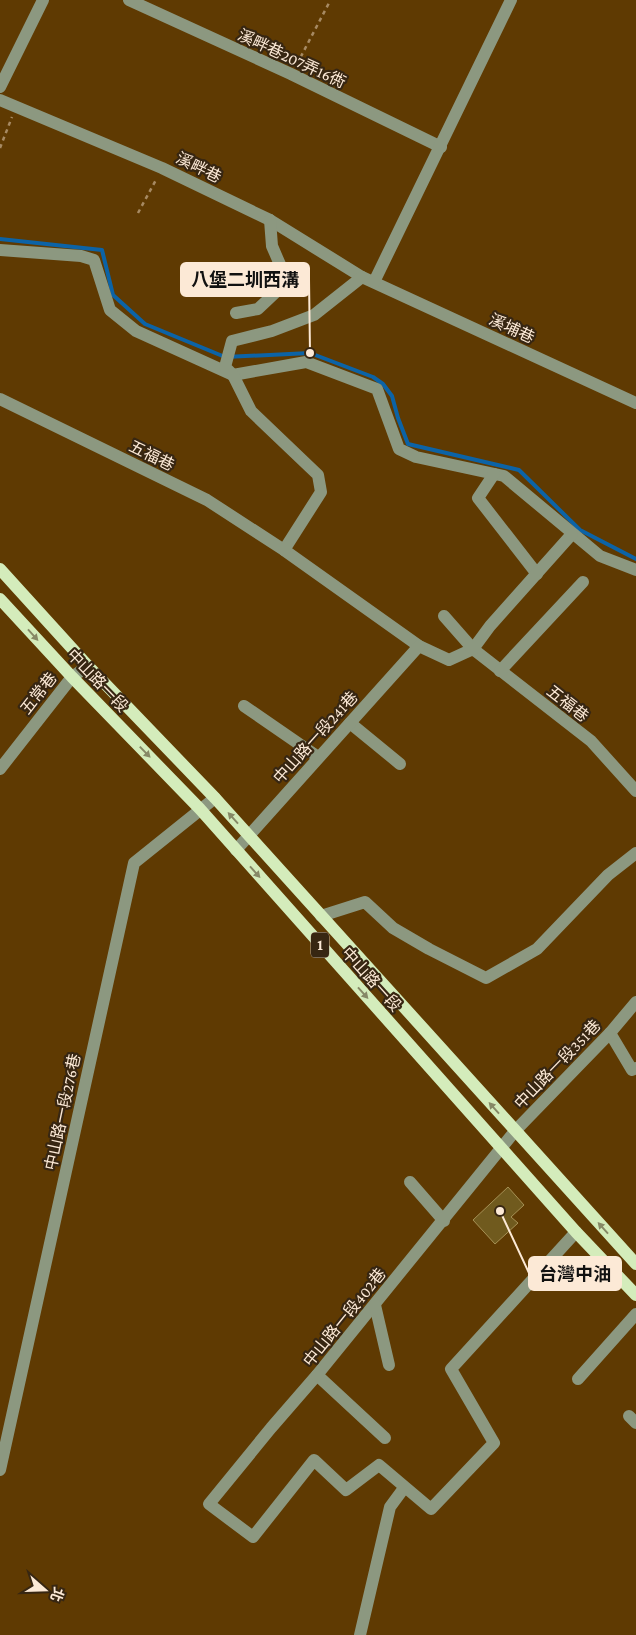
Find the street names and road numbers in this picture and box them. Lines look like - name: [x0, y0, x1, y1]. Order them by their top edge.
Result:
- street label: 溪畔巷207弄16衖: [235, 26, 348, 91]
- street label: 溪畔巷: [173, 149, 224, 186]
- street label: 溪埔巷: [486, 311, 537, 346]
- street label: 五福巷: [126, 437, 177, 474]
- street label: 中山路一段: [64, 646, 132, 715]
- street label: 五常巷: [17, 669, 60, 717]
- street label: 五福巷: [544, 682, 592, 725]
- street label: 中山路一段241巷: [270, 688, 361, 787]
- road number: 1: [311, 932, 329, 958]
- street label: 中山路一段: [339, 944, 405, 1015]
- street label: 中山路一段351巷: [511, 1017, 604, 1112]
- street label: 中山路一段276巷: [42, 1052, 83, 1172]
- street label: 中山路一段402巷: [300, 1265, 389, 1370]

